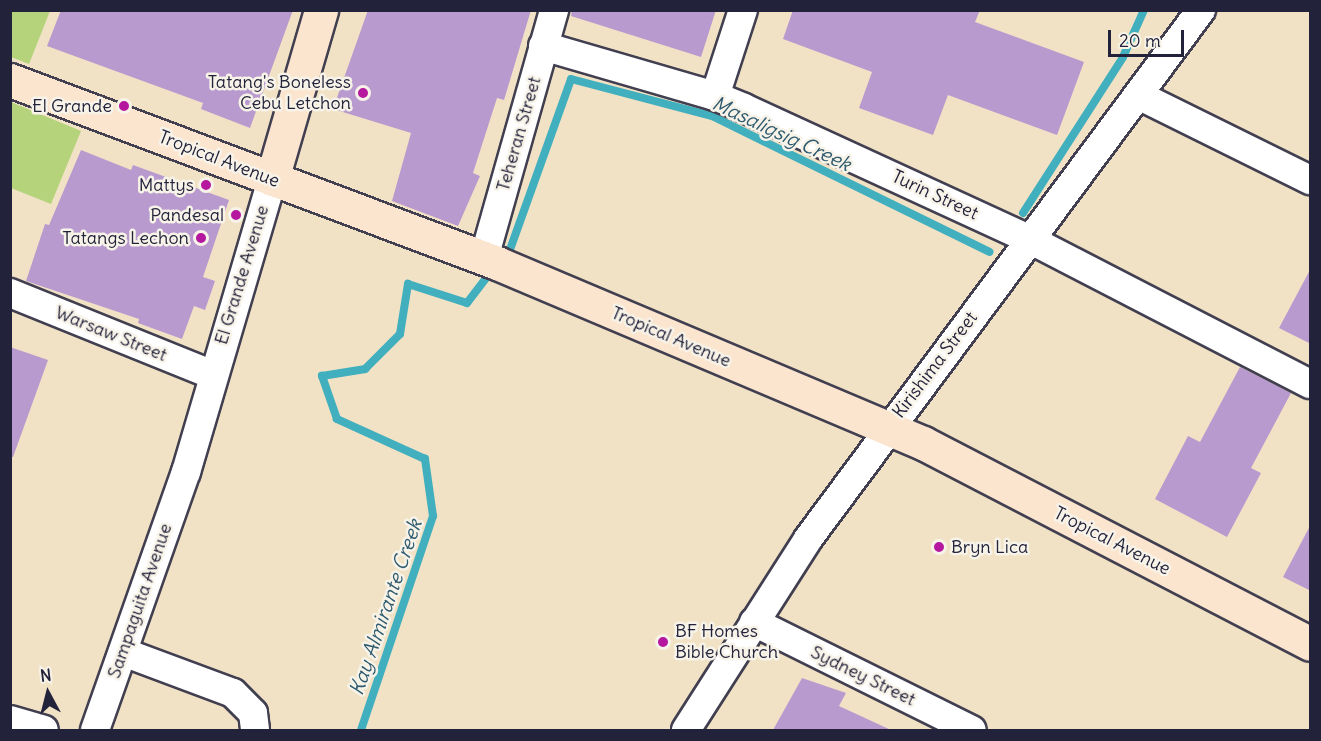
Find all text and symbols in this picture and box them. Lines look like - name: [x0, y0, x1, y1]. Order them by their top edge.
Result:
- scale bar: [1111, 18, 1188, 56]
- text: 20 m: [1119, 29, 1161, 52]
- place label: Tatang's Boneless Cebu Letchon: [208, 72, 351, 115]
- street label: Teheran Street: [492, 74, 546, 194]
- marker: Tatang's Boneless Cebu Letchon: [356, 86, 370, 100]
- water label: Masaligsig Creek: [709, 90, 855, 176]
- place label: El Grande: [32, 95, 112, 117]
- marker: El Grande: [117, 99, 131, 113]
- street label: Tropical Avenue: [156, 126, 282, 192]
- street label: Turin Street: [888, 166, 982, 224]
- place label: Mattys: [139, 174, 194, 196]
- marker: Mattys: [199, 178, 213, 192]
- street label: El Grande Avenue: [211, 203, 273, 347]
- place label: Pandesal: [150, 204, 224, 226]
- marker: Pandesal: [229, 208, 243, 222]
- place label: Tatangs Lechon: [62, 227, 189, 249]
- marker: Tatangs Lechon: [194, 231, 208, 245]
- street label: Warsaw Street: [52, 302, 170, 366]
- street label: Tropical Avenue: [608, 302, 734, 372]
- street label: Kirishima Street: [888, 308, 982, 422]
- street label: Tropical Avenue: [1050, 502, 1174, 580]
- water label: Kay Almirante Creek: [344, 516, 426, 698]
- street label: Sampaguita Avenue: [103, 521, 177, 681]
- place label: Bryn Lica: [951, 536, 1028, 558]
- marker: Bryn Lica: [932, 540, 946, 554]
- place label: BF Homes Bible Church: [675, 621, 778, 664]
- marker: BF Homes Bible Church: [656, 635, 670, 649]
- street label: Sydney Street: [807, 641, 919, 711]
- north arrow: [18, 663, 78, 723]
- text: N: [39, 665, 53, 686]

